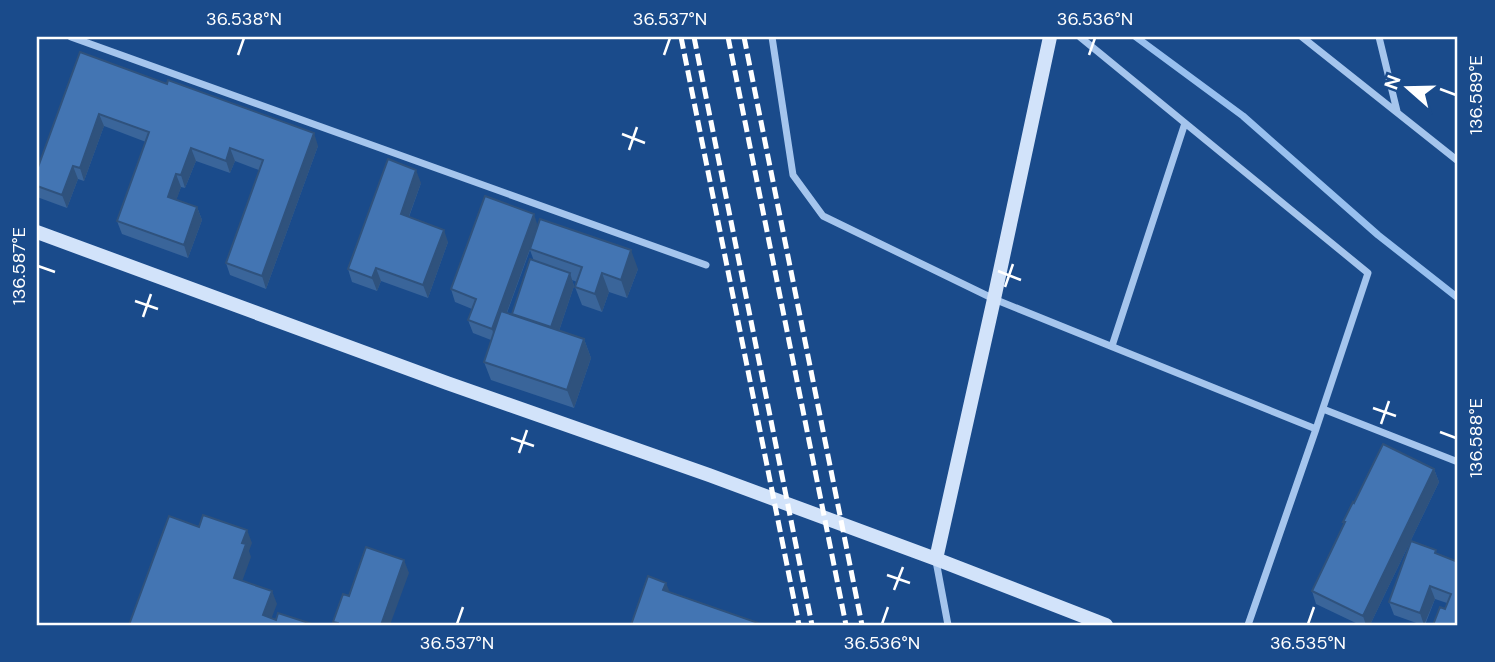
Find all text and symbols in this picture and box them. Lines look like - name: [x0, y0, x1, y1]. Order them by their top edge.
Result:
- text: 36.538°N: [206, 7, 282, 31]
- text: 36.537°N: [633, 7, 707, 31]
- text: 36.536°N: [1057, 7, 1133, 31]
- north arrow: [1372, 52, 1442, 122]
- text: 136.589°E: [1464, 55, 1488, 135]
- text: N: [1378, 72, 1407, 93]
- text: 136.587°E: [7, 227, 31, 305]
- text: 136.588°E: [1464, 398, 1488, 478]
- text: 36.537°N: [420, 631, 494, 655]
- text: 36.536°N: [844, 631, 920, 655]
- text: 36.535°N: [1270, 631, 1346, 655]

